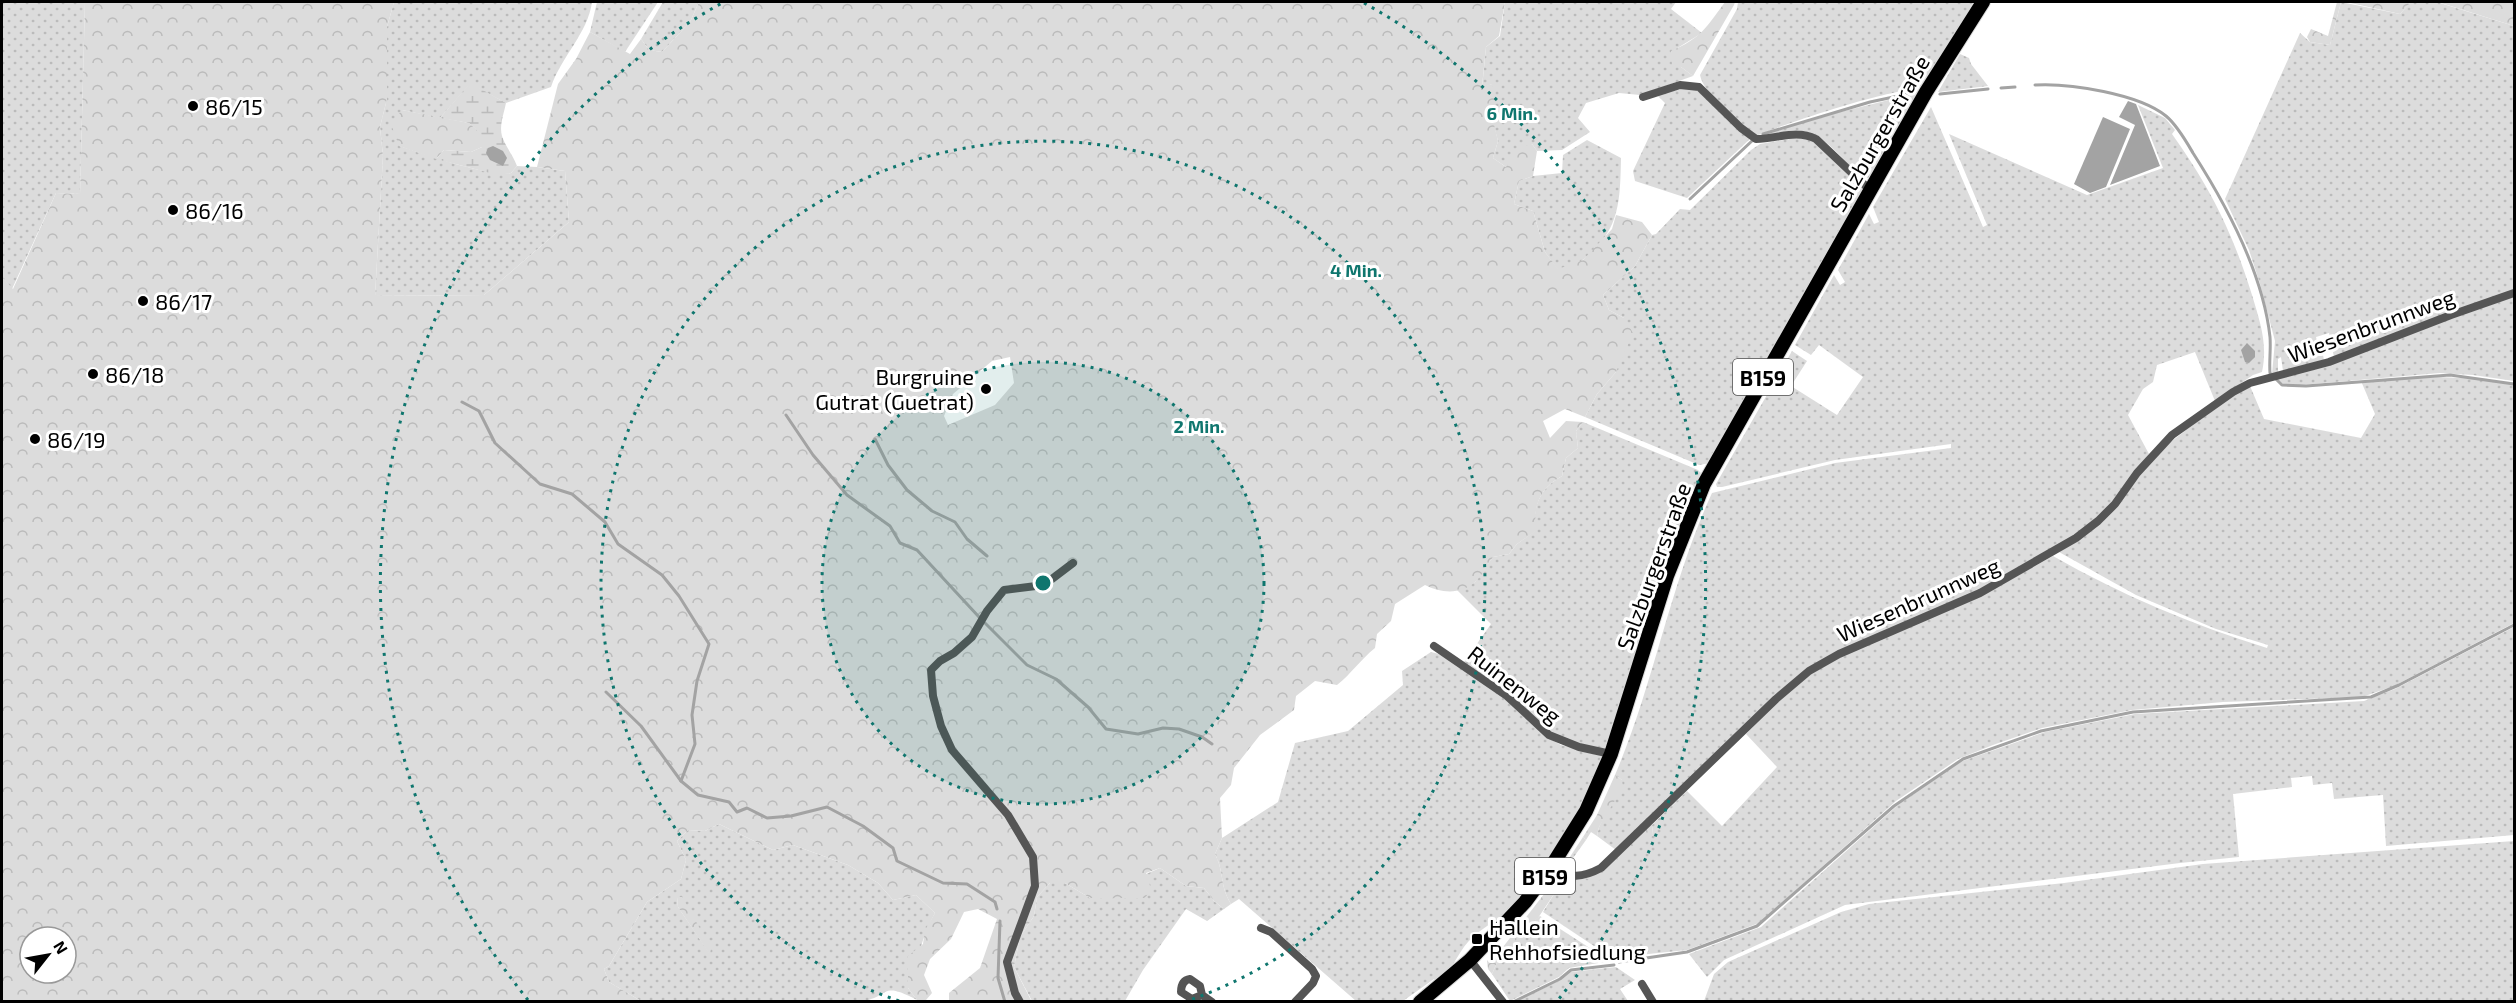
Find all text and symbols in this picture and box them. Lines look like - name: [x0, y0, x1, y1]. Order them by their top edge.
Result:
- street label: Salzburgerstraße: [1824, 50, 1934, 216]
- place label: 86/15: [205, 93, 263, 119]
- marker: 86/15: [186, 99, 200, 113]
- text: 6 Min.: [1486, 102, 1538, 124]
- place label: 86/16: [185, 197, 244, 223]
- marker: 86/16: [166, 203, 180, 217]
- text: 4 Min.: [1330, 259, 1382, 281]
- street label: Wiesenbrunnweg: [2284, 283, 2458, 367]
- place label: 86/17: [155, 288, 212, 314]
- marker: 86/17: [136, 294, 150, 308]
- road number: B159: [1733, 359, 1793, 395]
- place label: 86/18: [105, 361, 164, 387]
- place label: Burgruine Gutrat (Guetrat): [815, 363, 974, 414]
- marker: 86/18: [86, 367, 100, 381]
- marker: Burgruine Gutrat (Guetrat): [979, 382, 993, 396]
- text: 2 Min.: [1174, 415, 1225, 437]
- place label: 86/19: [47, 426, 106, 452]
- marker: 86/19: [28, 432, 42, 446]
- street label: Salzburgerstraße: [1611, 479, 1695, 653]
- street label: Wiesenbrunnweg: [1833, 551, 2003, 647]
- centre of rings: [1033, 573, 1053, 593]
- street label: Ruinenweg: [1463, 640, 1567, 728]
- road number: B159: [1515, 858, 1575, 894]
- place label: Hallein Rehhofsiedlung: [1489, 913, 1646, 964]
- north arrow: [18, 925, 78, 985]
- marker: Hallein Rehhofsiedlung: [1470, 932, 1484, 946]
- text: N: [50, 937, 72, 957]

